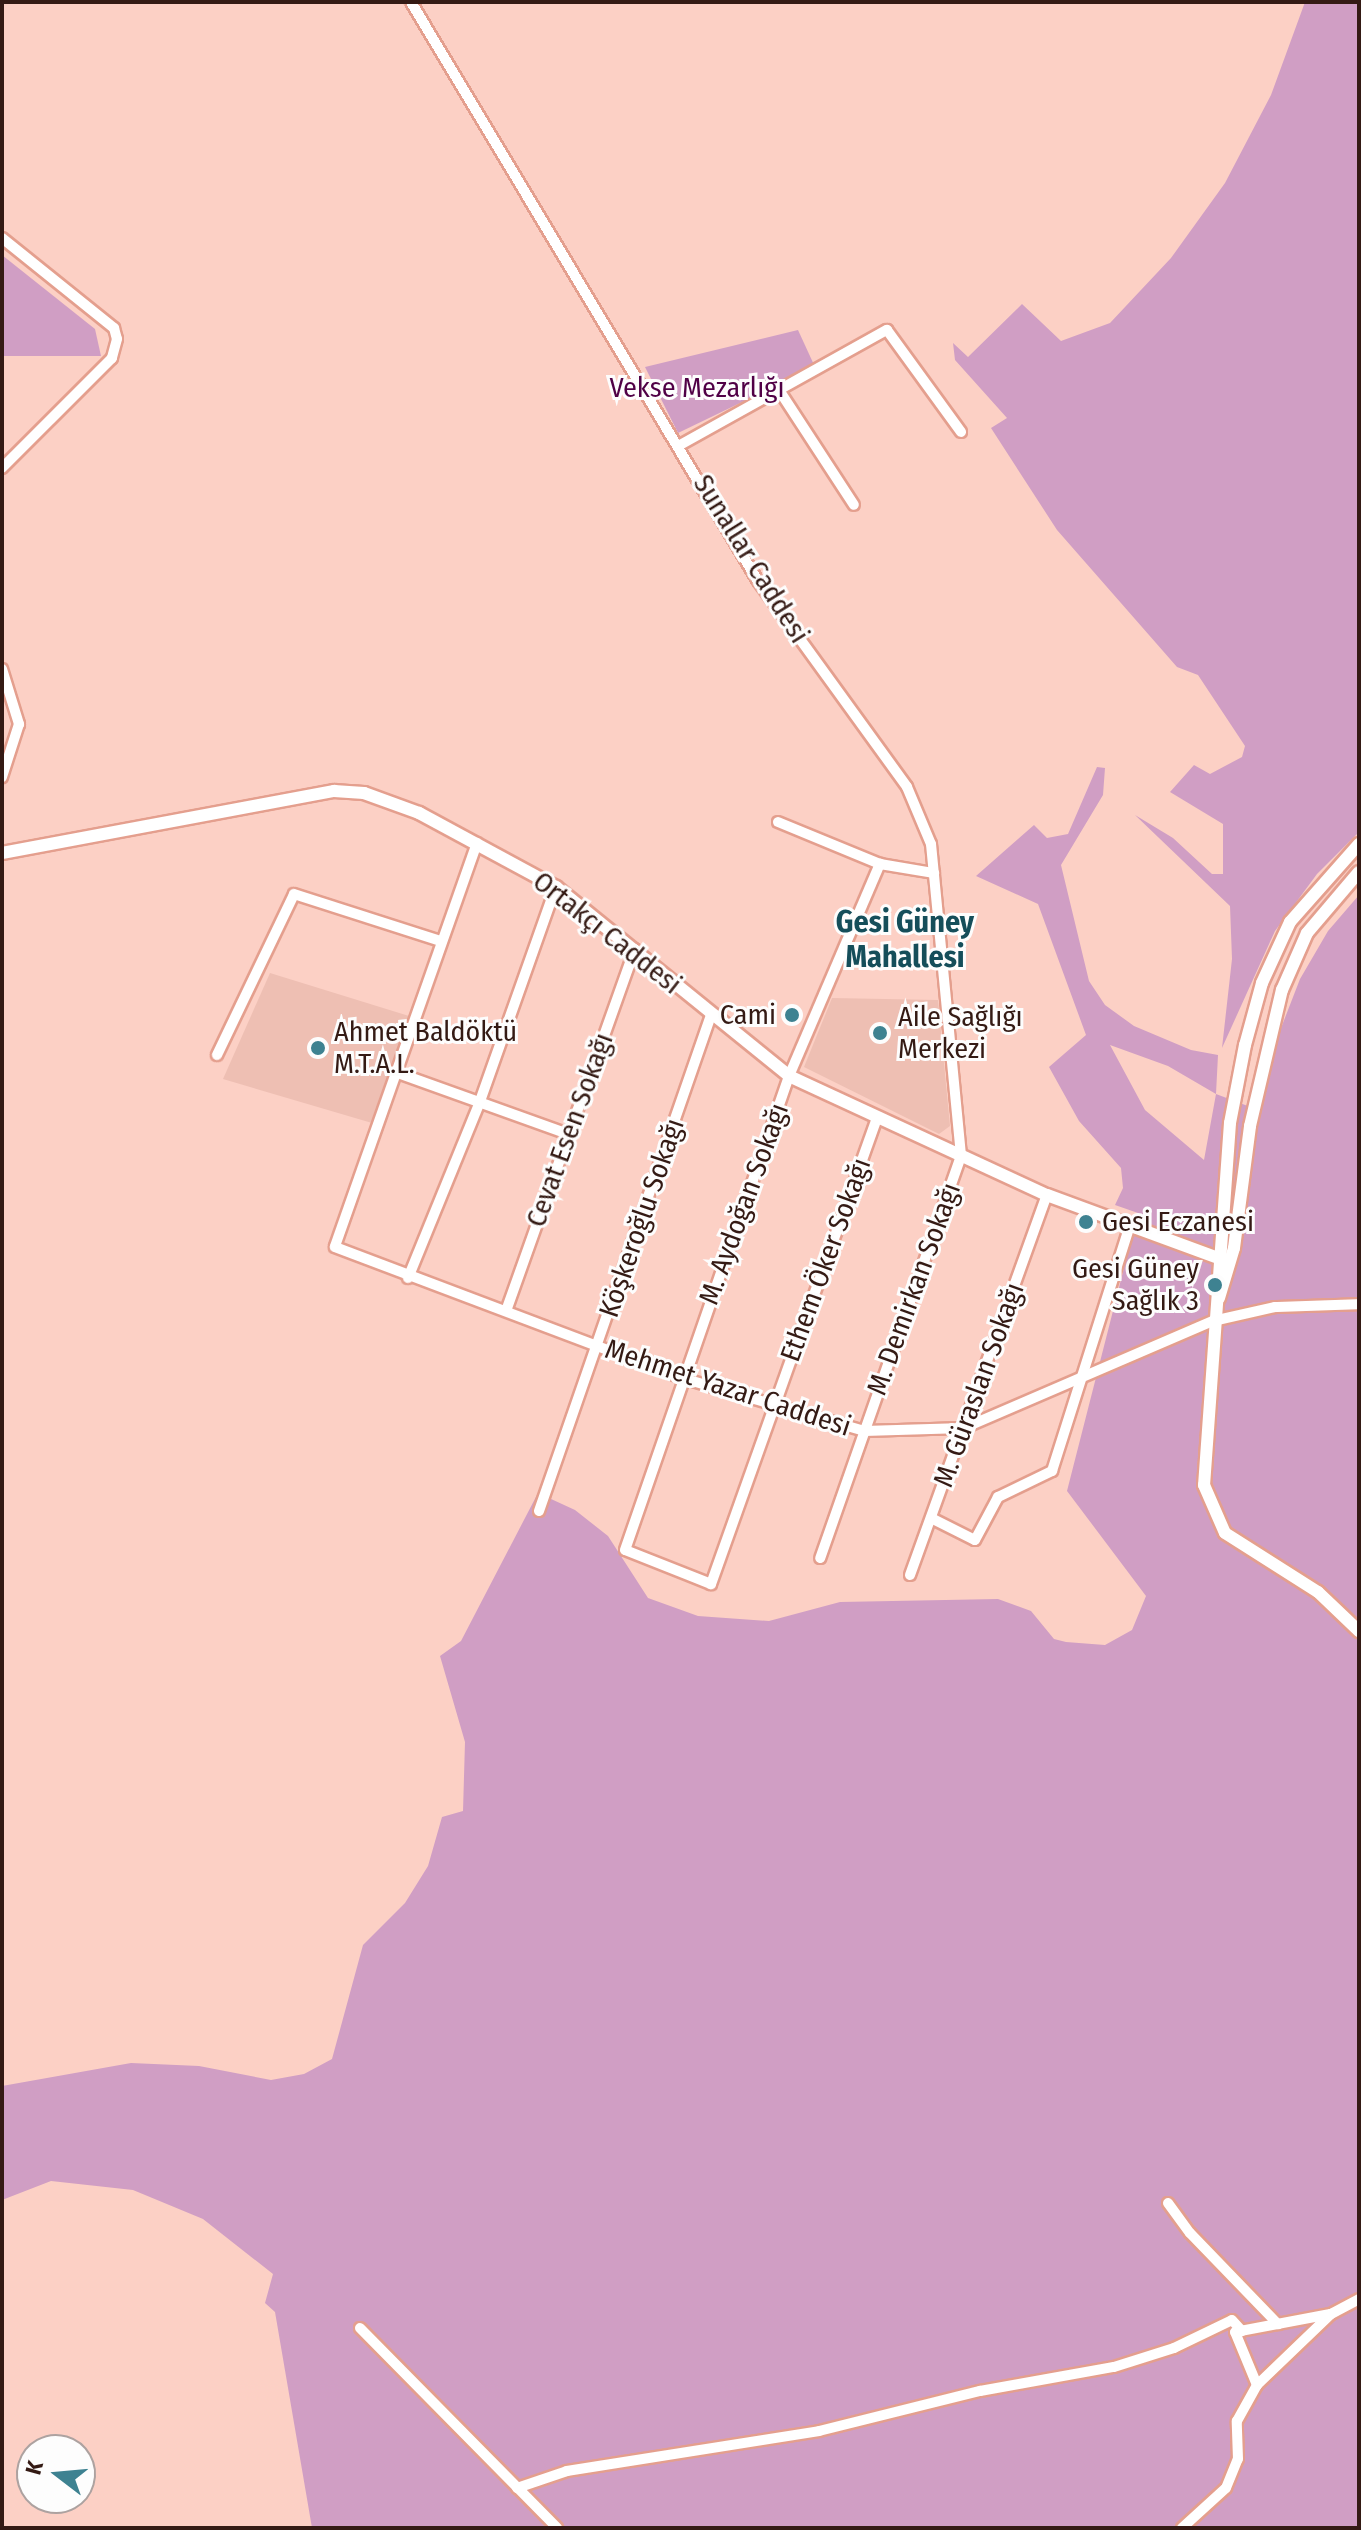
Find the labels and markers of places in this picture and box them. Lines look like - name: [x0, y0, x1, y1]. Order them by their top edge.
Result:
- place label: Cami: [720, 998, 776, 1032]
- place label: Aile Sağlığı Merkezi: [898, 1000, 1023, 1066]
- marker: Cami: [783, 1006, 801, 1024]
- place label: Ahmet Baldöktü M.T.A.L.: [334, 1015, 517, 1081]
- marker: Aile Sağlığı Merkezi: [869, 1022, 891, 1044]
- marker: Ahmet Baldöktü M.T.A.L.: [309, 1039, 327, 1057]
- place label: Gesi Eczanesi: [1102, 1205, 1254, 1239]
- marker: Gesi Eczanesi: [1077, 1213, 1095, 1231]
- place label: Gesi Güney Sağlık 3: [1072, 1252, 1199, 1318]
- marker: Gesi Güney Sağlık 3: [1206, 1276, 1224, 1294]

